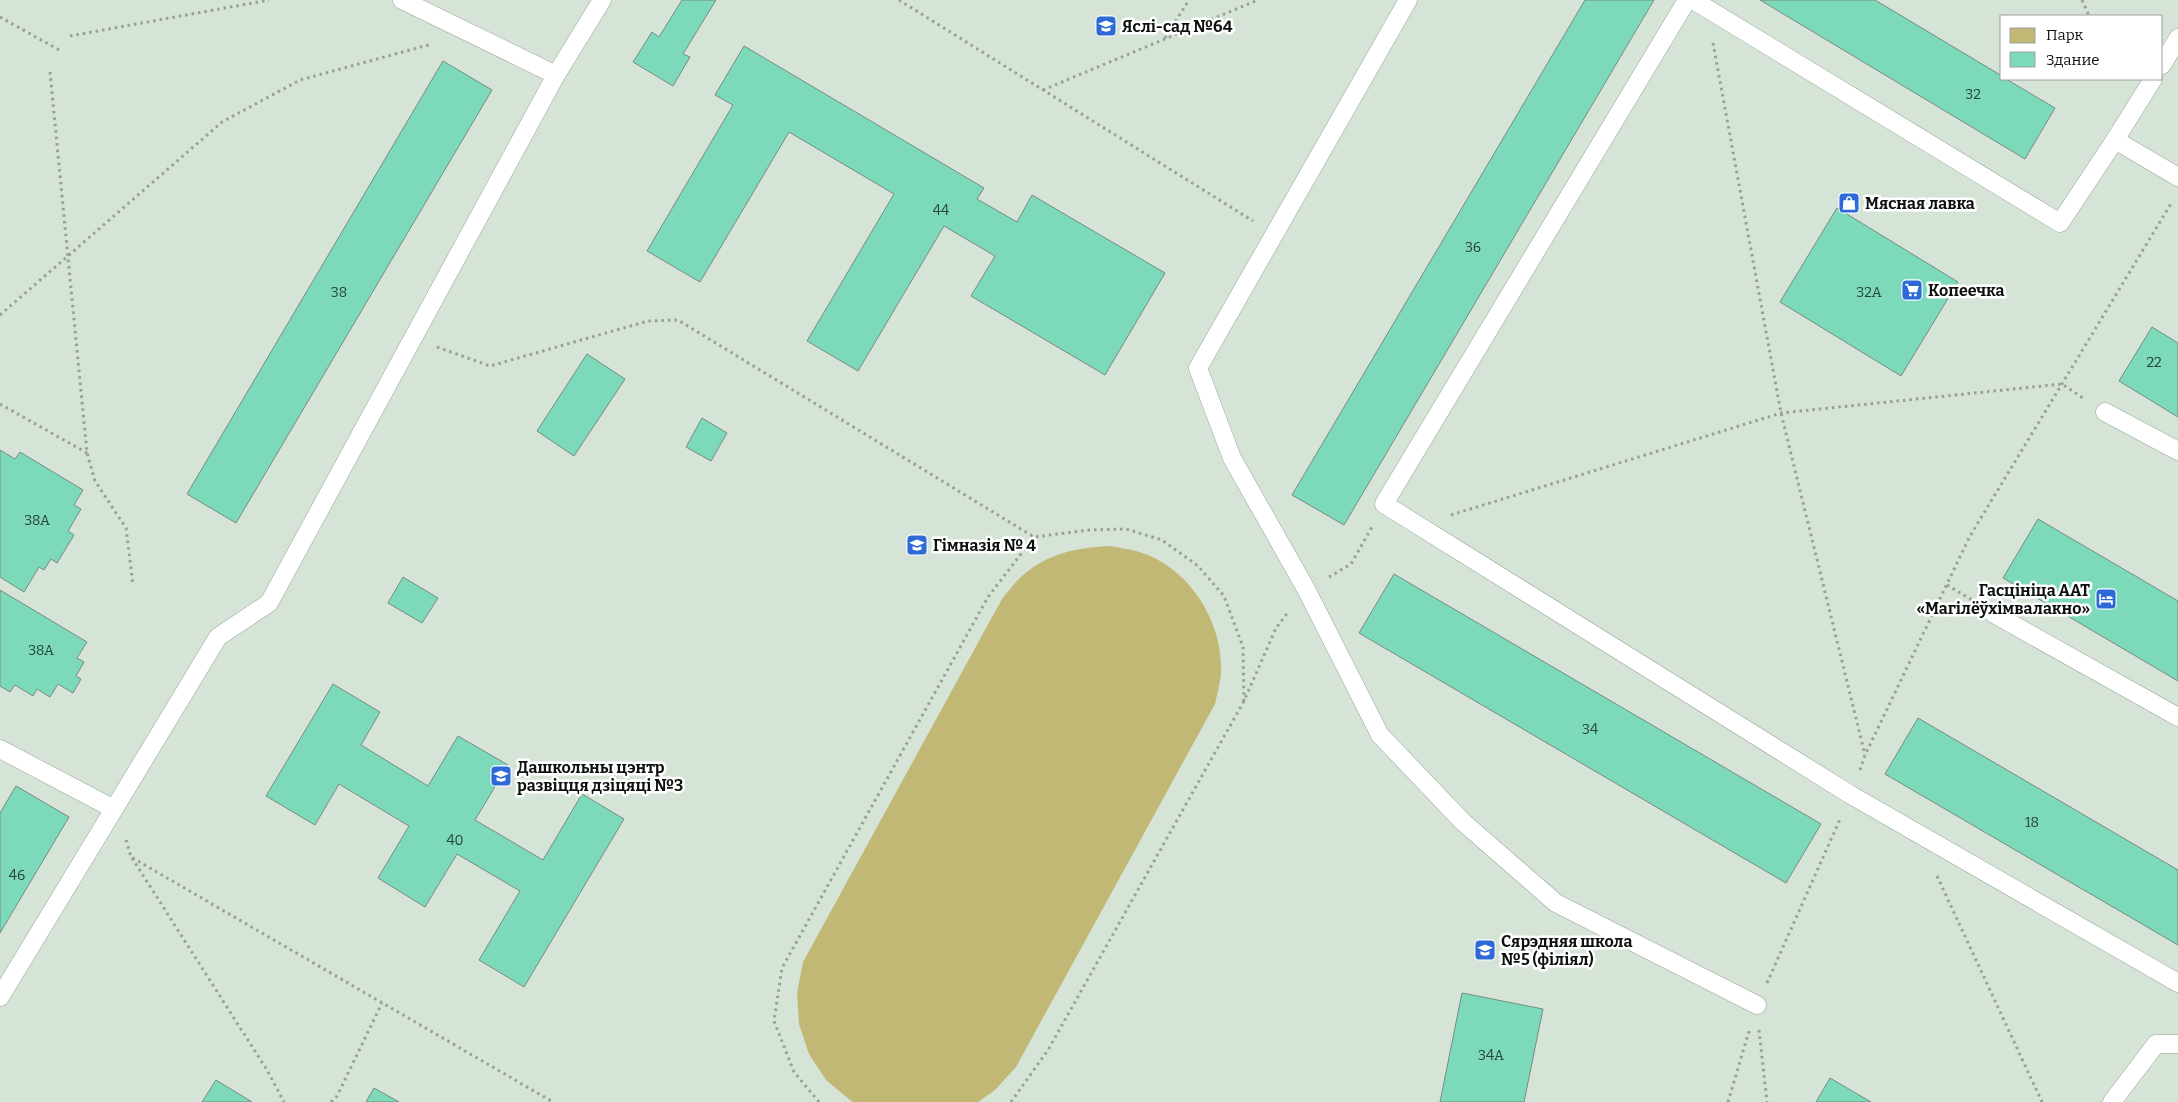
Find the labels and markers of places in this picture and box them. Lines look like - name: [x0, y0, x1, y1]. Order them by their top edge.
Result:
- school or university icon: Яслі-сад №64: [1094, 14, 1118, 38]
- place label: Яслі-сад №64: [1122, 17, 1233, 36]
- shop icon: Мясная лавка: [1837, 191, 1861, 215]
- place label: Мясная лавка: [1865, 194, 1975, 213]
- supermarket icon: Копеечка: [1900, 278, 1924, 302]
- place label: Копеечка: [1928, 281, 2004, 300]
- school or university icon: Гімназія № 4: [905, 533, 929, 557]
- place label: Гімназія № 4: [933, 536, 1036, 555]
- place label: Гасцініца ААТ «Магілёўхімвалакно»: [1916, 581, 2090, 618]
- hotel icon: Гасцініца ААТ «Магілёўхімвалакно»: [2094, 587, 2118, 611]
- place label: Дашкольны цэнтр развіцця дзіцяці №3: [517, 758, 683, 795]
- school or university icon: Дашкольны цэнтр развіцця дзіцяці №3: [489, 764, 513, 788]
- place label: Сярэдняя школа №5 (філіял): [1501, 932, 1632, 969]
- school or university icon: Сярэдняя школа №5 (філіял): [1473, 938, 1497, 962]

